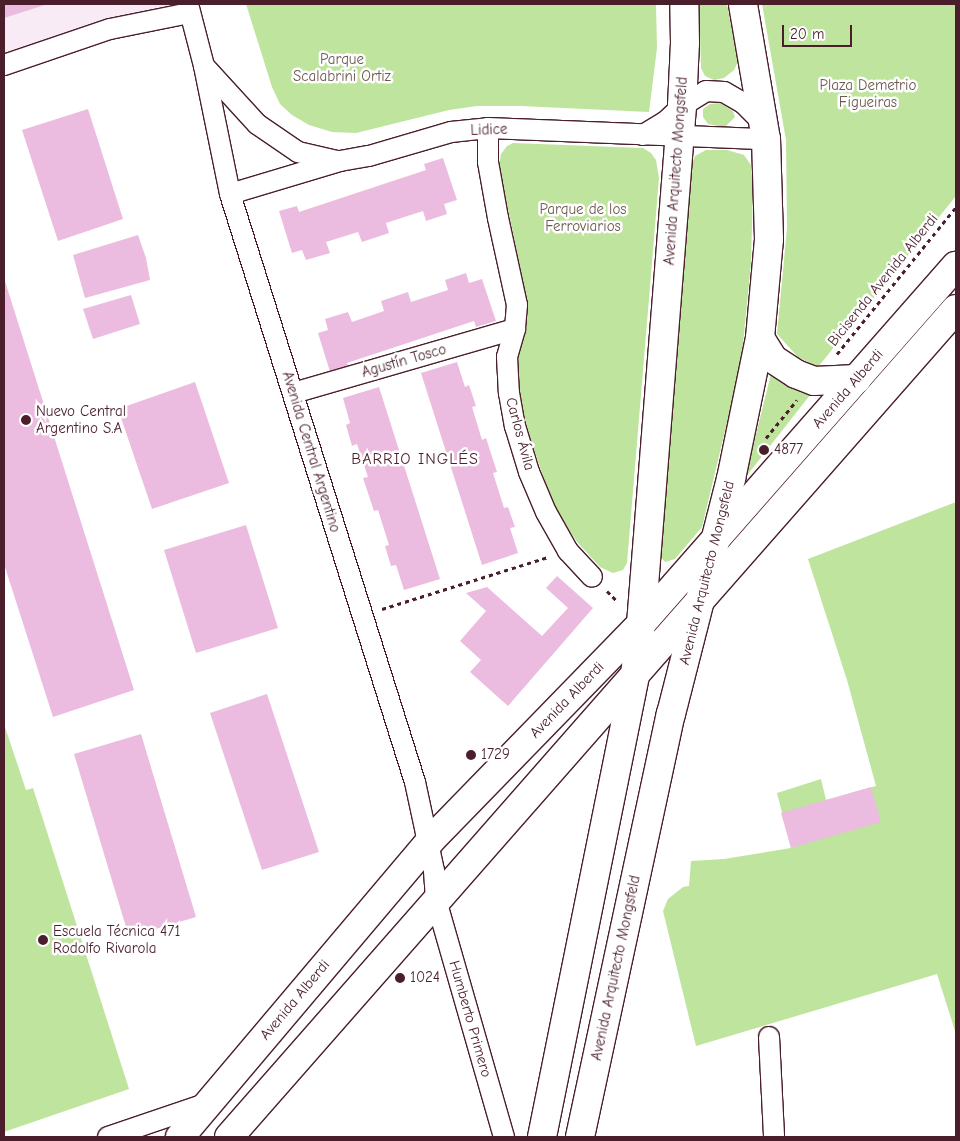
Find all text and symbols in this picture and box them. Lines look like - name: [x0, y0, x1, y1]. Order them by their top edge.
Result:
- scale bar: [785, 15, 855, 47]
- text: 20 m: [790, 25, 824, 43]
- park label: Parque Scalabrini Ortiz: [293, 50, 391, 85]
- street label: Avenida Arquitecto Mongsfeld: [660, 76, 692, 266]
- park label: Plaza Demetrio Figueiras: [820, 76, 916, 111]
- street label: Lidice: [470, 120, 508, 140]
- park label: Parque de los Ferroviarios: [540, 200, 626, 235]
- street label: Bicisenda Avenida Alberdi: [824, 210, 942, 350]
- street label: Agustín Tosco: [360, 340, 448, 382]
- street label: Avenida Alberdi: [809, 346, 887, 432]
- street label: Avenida Central Argentino: [278, 369, 344, 535]
- street label: Carlos Ávila: [502, 396, 538, 472]
- place label: Nuevo Central Argentino S.A: [36, 402, 126, 437]
- marker: Nuevo Central Argentino S.A: [20, 414, 32, 426]
- place label: 4877: [774, 441, 803, 459]
- marker: 4877: [758, 444, 770, 456]
- district label: BARRIO INGLÉS: [350, 449, 480, 469]
- street label: Avenida Arquitecto Mongsfeld: [675, 479, 739, 667]
- street label: Avenida Alberdi: [526, 658, 608, 742]
- place label: 1729: [481, 746, 510, 764]
- marker: 1729: [465, 749, 477, 761]
- street label: Avenida Arquitecto Mongsfeld: [588, 874, 644, 1062]
- place label: Escuela Técnica 471 Rodolfo Rivarola: [53, 922, 180, 957]
- marker: Escuela Técnica 471 Rodolfo Rivarola: [37, 934, 49, 946]
- street label: Avenida Alberdi: [256, 956, 334, 1044]
- street label: Humberto Primero: [445, 959, 495, 1079]
- place label: 1024: [410, 969, 440, 987]
- marker: 1024: [394, 972, 406, 984]

